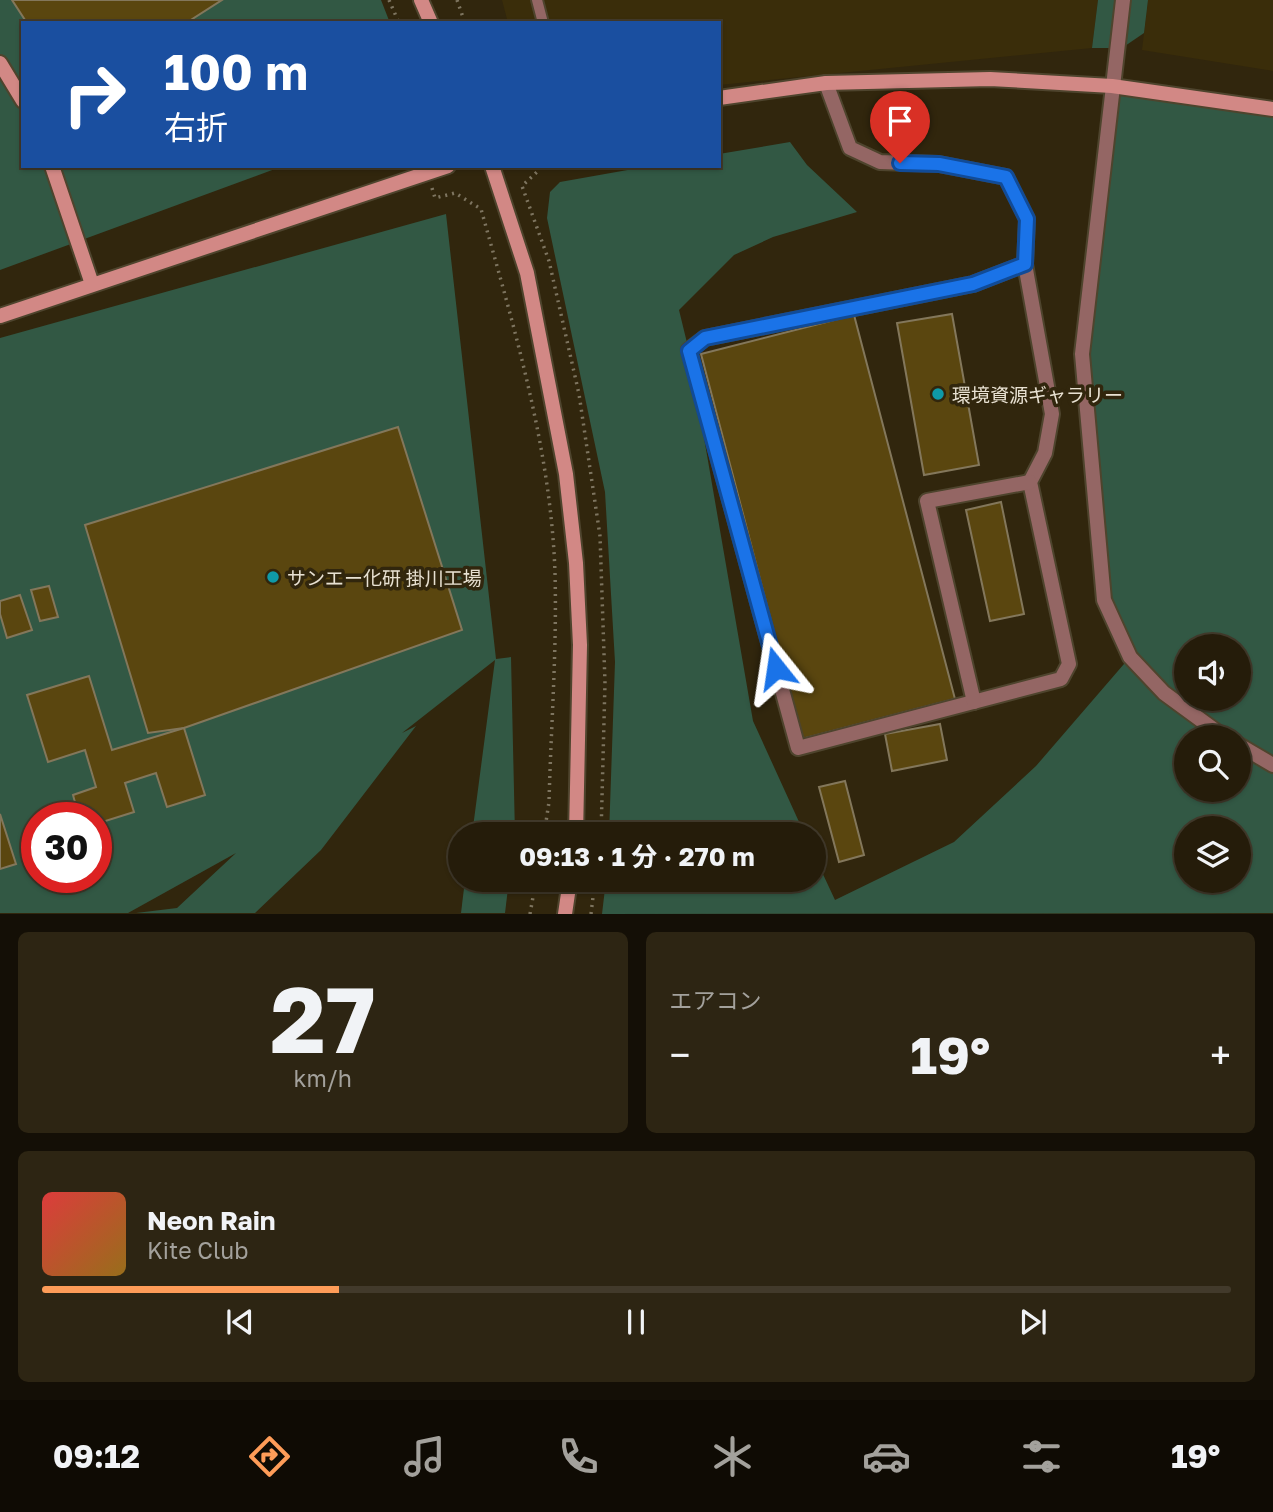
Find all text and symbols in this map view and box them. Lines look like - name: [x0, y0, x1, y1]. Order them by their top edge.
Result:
- text: 100 m: [164, 42, 308, 101]
- icon: right: [49, 49, 140, 140]
- pin: [870, 91, 930, 163]
- icon: arrive: [881, 102, 919, 140]
- text: 右折: [164, 108, 228, 146]
- place label: 環境資源ギャラリー: [952, 383, 1123, 406]
- marker: 環境資源ギャラリー: [930, 386, 946, 402]
- place label: サンエー化研 掛川工場: [287, 566, 482, 589]
- marker: サンエー化研 掛川工場: [265, 569, 281, 585]
- position arrow: [739, 631, 813, 705]
- map controls: [1174, 634, 1251, 893]
- button: sound: [1174, 634, 1251, 711]
- button: search: [1174, 725, 1251, 802]
- speed limit sign: 30: [21, 802, 112, 893]
- button: layers: [1174, 816, 1251, 893]
- text: 09:13 · 1 分 · 270 m: [519, 841, 755, 872]
- text: 27: [270, 964, 375, 1073]
- text: エアコン: [670, 986, 762, 1014]
- text: 19°: [910, 1023, 990, 1085]
- text: −: [670, 1032, 690, 1077]
- text: +: [1210, 1032, 1231, 1077]
- text: km/h: [293, 1064, 352, 1092]
- text: Neon Rain: [147, 1205, 276, 1236]
- text: Kite Club: [147, 1236, 248, 1264]
- icon: previous: [221, 1303, 259, 1341]
- icon: pause: [617, 1303, 655, 1341]
- icon: next: [1014, 1303, 1052, 1341]
- icon: directions: [245, 1432, 294, 1481]
- icon: music: [400, 1432, 449, 1481]
- icon: phone: [554, 1432, 603, 1481]
- icon: climate: [708, 1432, 757, 1481]
- icon: car: [862, 1432, 911, 1481]
- icon: filters: [1017, 1432, 1066, 1481]
- text: 09:12: [53, 1437, 140, 1475]
- text: 19°: [1171, 1437, 1220, 1475]

